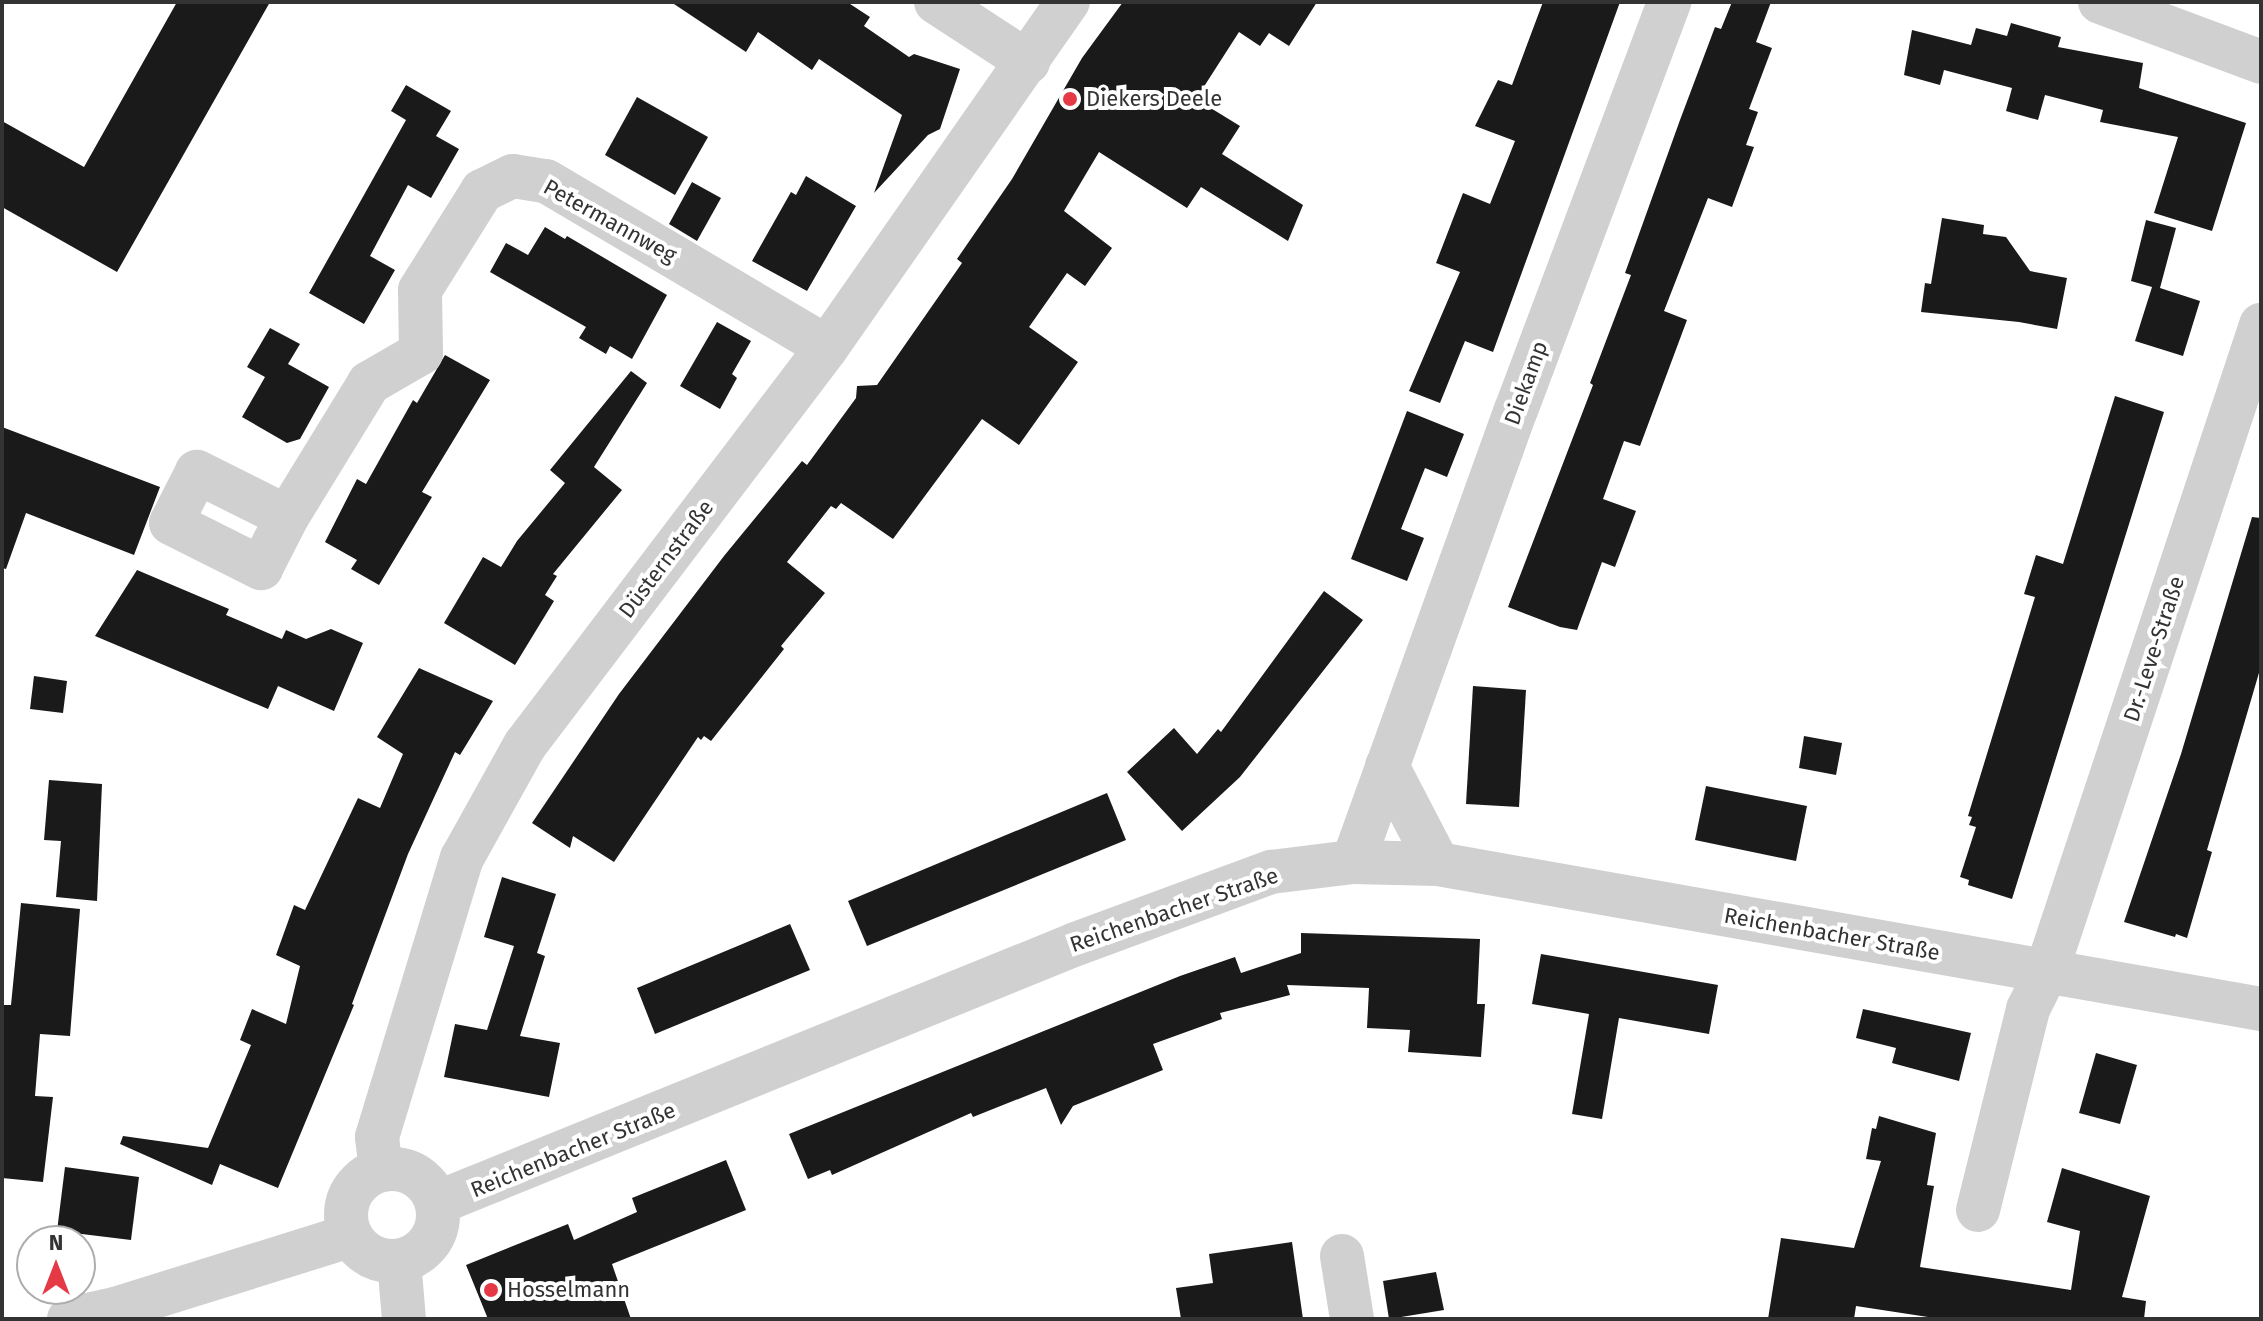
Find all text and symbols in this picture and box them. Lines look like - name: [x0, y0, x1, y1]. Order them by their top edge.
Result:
- place label: Diekers Deele: [1086, 86, 1222, 112]
- marker: Diekers Deele: [1061, 90, 1079, 108]
- street label: Petermannweg: [539, 174, 681, 268]
- street label: Diekamp: [1499, 338, 1553, 428]
- street label: Düsternstraße: [613, 495, 719, 623]
- street label: Dr.-Leve-Straße: [2118, 573, 2190, 725]
- street label: Reichenbacher Straße: [1066, 862, 1282, 958]
- street label: Reichenbacher Straße: [1722, 902, 1942, 966]
- street label: Reichenbacher Straße: [467, 1097, 679, 1203]
- north arrow: [16, 1225, 96, 1305]
- text: N: [49, 1229, 63, 1256]
- place label: Hosselmann: [507, 1277, 630, 1303]
- marker: Hosselmann: [482, 1281, 500, 1299]

